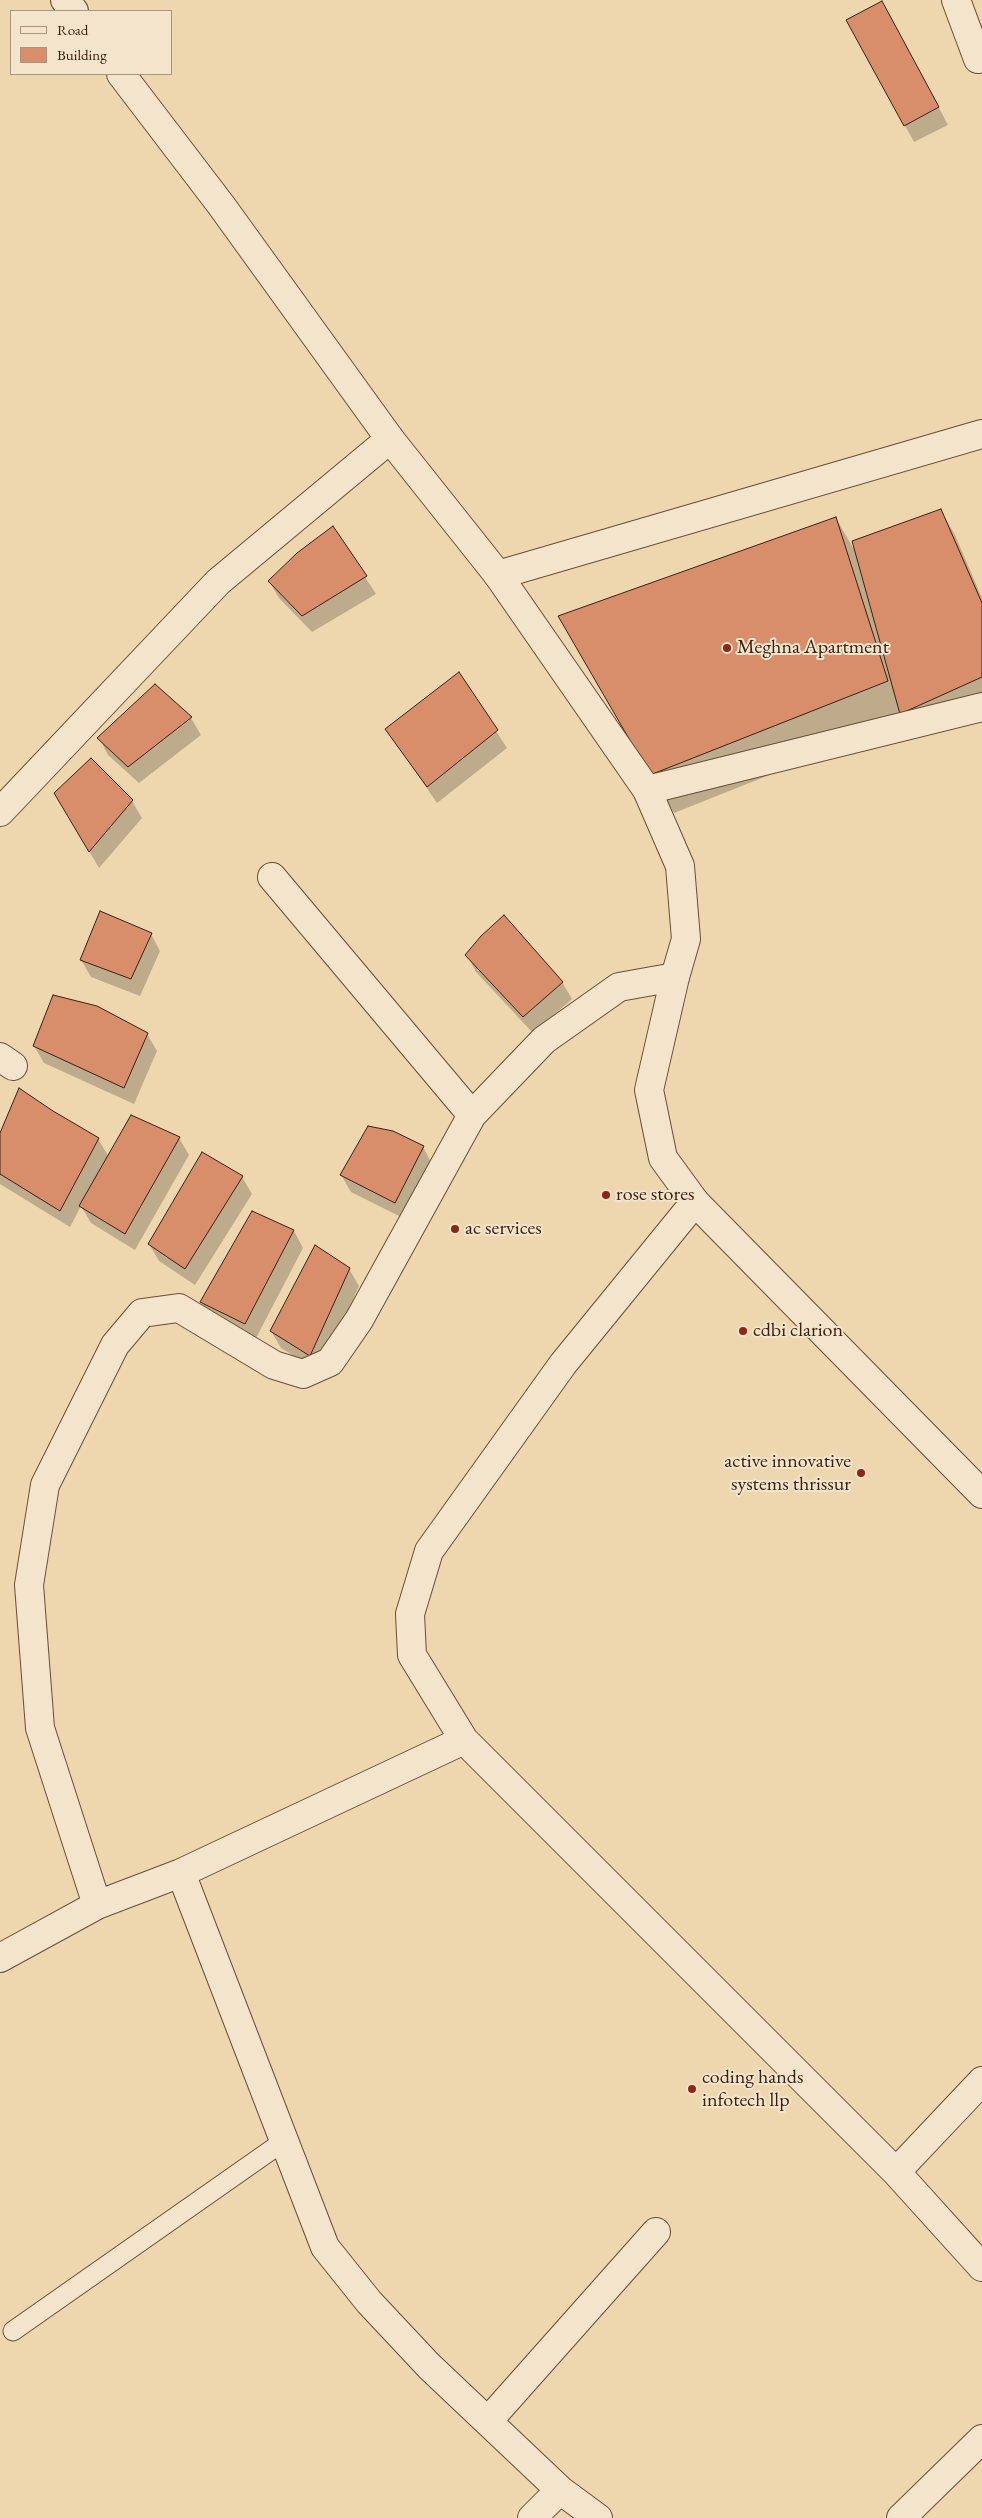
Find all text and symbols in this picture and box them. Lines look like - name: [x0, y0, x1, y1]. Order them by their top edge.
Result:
- legend: [10, 10, 172, 75]
- text: Road: [57, 20, 88, 39]
- text: Building: [57, 45, 107, 64]
- place label: Meghna Apartment: [737, 636, 889, 660]
- marker: Meghna Apartment: [721, 642, 733, 654]
- place label: rose stores: [616, 1183, 694, 1207]
- marker: rose stores: [600, 1189, 612, 1201]
- place label: ac services: [465, 1217, 542, 1241]
- marker: ac services: [449, 1223, 461, 1235]
- place label: cdbi clarion: [753, 1319, 843, 1343]
- marker: cdbi clarion: [737, 1325, 749, 1337]
- place label: active innovative systems thrissur: [724, 1450, 851, 1497]
- marker: active innovative systems thrissur: [855, 1467, 867, 1479]
- place label: coding hands infotech llp: [702, 2066, 803, 2113]
- marker: coding hands infotech llp: [686, 2083, 698, 2095]

